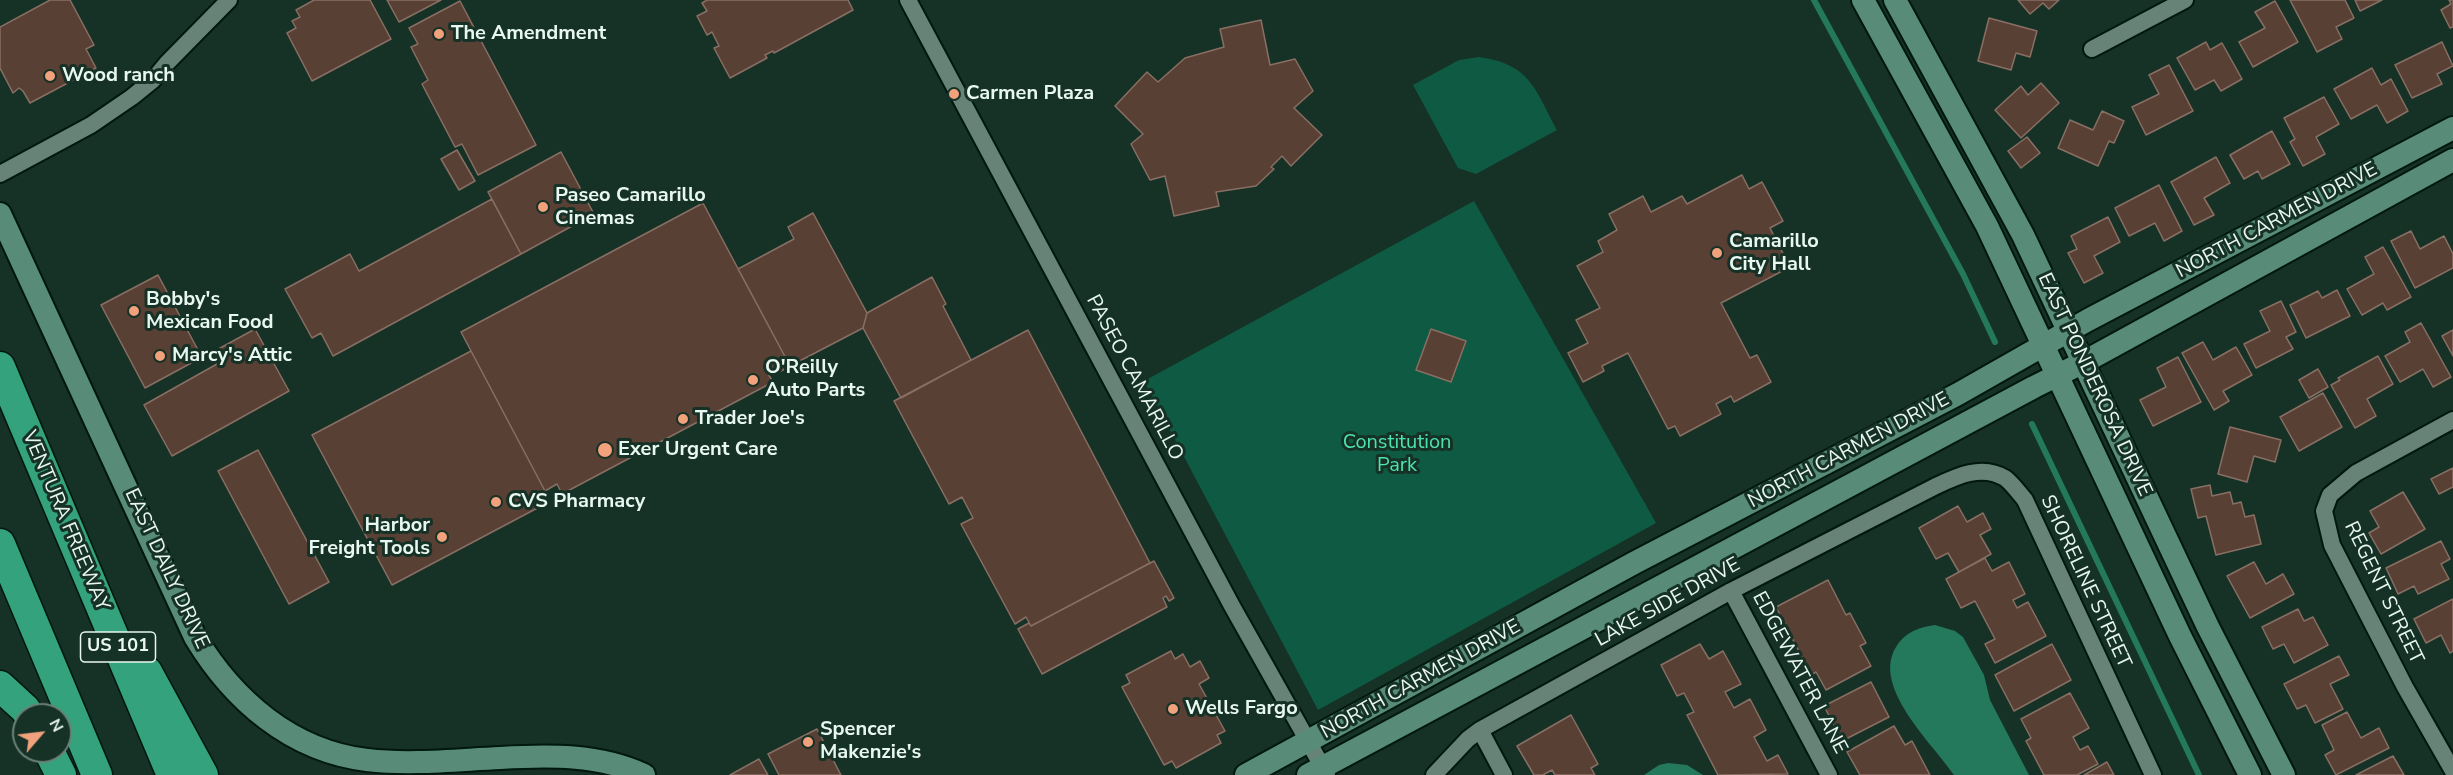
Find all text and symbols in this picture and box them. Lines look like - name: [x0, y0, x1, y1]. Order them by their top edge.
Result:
- place label: The Amendment: [451, 22, 606, 46]
- marker: The Amendment: [432, 27, 446, 41]
- place label: Wood ranch: [62, 64, 175, 88]
- marker: Wood ranch: [43, 69, 57, 83]
- place label: Carmen Plaza: [966, 82, 1094, 106]
- marker: Carmen Plaza: [947, 87, 961, 101]
- street label: NORTH CARMEN DRIVE: [2172, 158, 2382, 284]
- place label: Paseo Camarillo Cinemas: [555, 184, 706, 231]
- marker: Paseo Camarillo Cinemas: [536, 200, 550, 214]
- place label: Camarillo City Hall: [1729, 230, 1819, 277]
- marker: Camarillo City Hall: [1710, 246, 1724, 260]
- street label: EAST PONDEROSA DRIVE: [2032, 270, 2156, 500]
- place label: Bobby's Mexican Food: [146, 288, 273, 335]
- street label: PASEO CAMARILLO: [1080, 291, 1188, 465]
- marker: Bobby's Mexican Food: [127, 304, 141, 318]
- place label: Marcy's Attic: [172, 344, 292, 368]
- marker: Marcy's Attic: [153, 349, 167, 363]
- place label: O'Reilly Auto Parts: [765, 356, 865, 403]
- marker: O'Reilly Auto Parts: [746, 373, 760, 387]
- street label: NORTH CARMEN DRIVE: [1744, 388, 1954, 514]
- place label: Trader Joe's: [695, 407, 805, 431]
- marker: Trader Joe's: [676, 412, 690, 426]
- street label: VENTURA FREEWAY: [16, 427, 114, 615]
- park label: Constitution Park: [1343, 431, 1451, 478]
- place label: Exer Urgent Care: [618, 438, 777, 462]
- marker: Exer Urgent Care: [596, 441, 614, 459]
- street label: EAST DAILY DRIVE: [118, 485, 214, 653]
- place label: CVS Pharmacy: [508, 490, 645, 514]
- street label: SHORELINE STREET: [2034, 492, 2136, 672]
- marker: CVS Pharmacy: [489, 495, 503, 509]
- place label: Harbor Freight Tools: [309, 514, 430, 561]
- street label: REGENT STREET: [2338, 518, 2428, 668]
- marker: Harbor Freight Tools: [435, 530, 449, 544]
- street label: LAKE SIDE DRIVE: [1591, 553, 1745, 653]
- street label: EDGEWATER LANE: [1746, 588, 1852, 758]
- street label: NORTH CARMEN DRIVE: [1317, 615, 1525, 745]
- road number: US 101: [80, 632, 156, 662]
- place label: Wells Fargo: [1185, 697, 1298, 721]
- marker: Wells Fargo: [1166, 702, 1180, 716]
- north arrow: [12, 703, 72, 763]
- text: N: [44, 715, 69, 736]
- place label: Spencer Makenzie's: [820, 718, 921, 765]
- marker: Spencer Makenzie's: [801, 735, 815, 749]

